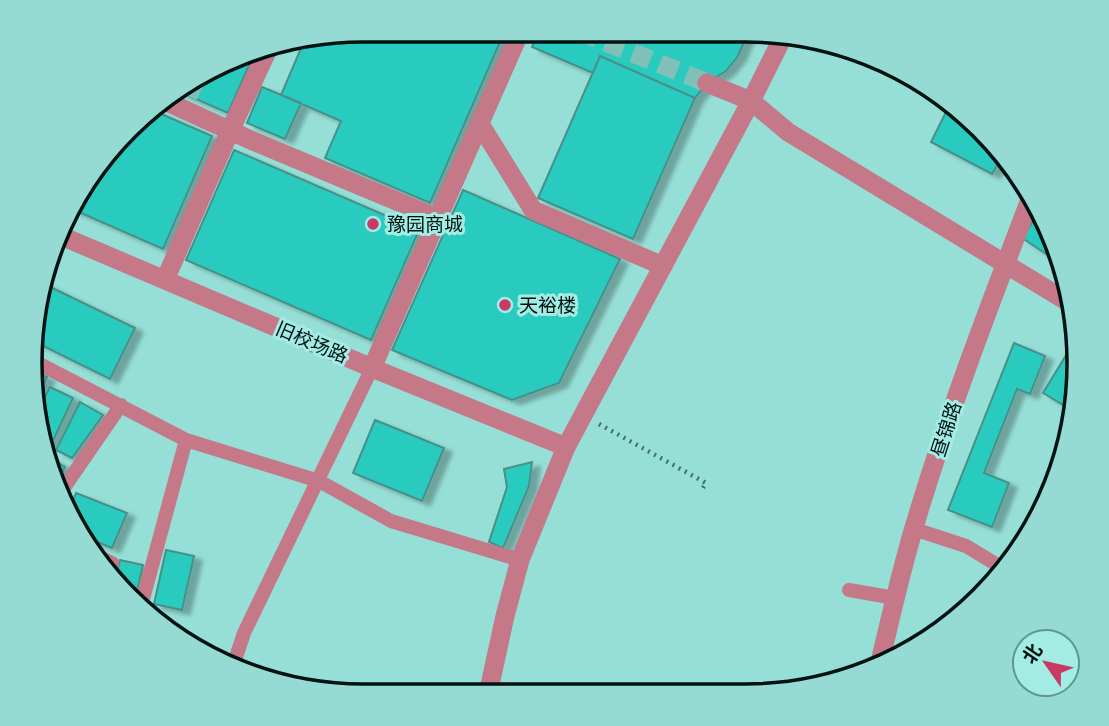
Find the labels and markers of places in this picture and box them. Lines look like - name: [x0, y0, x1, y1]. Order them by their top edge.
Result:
- place label: 豫园商城: [387, 213, 463, 235]
- marker: 豫园商城: [365, 216, 381, 232]
- place label: 天裕楼: [519, 294, 576, 316]
- marker: 天裕楼: [497, 297, 513, 313]

